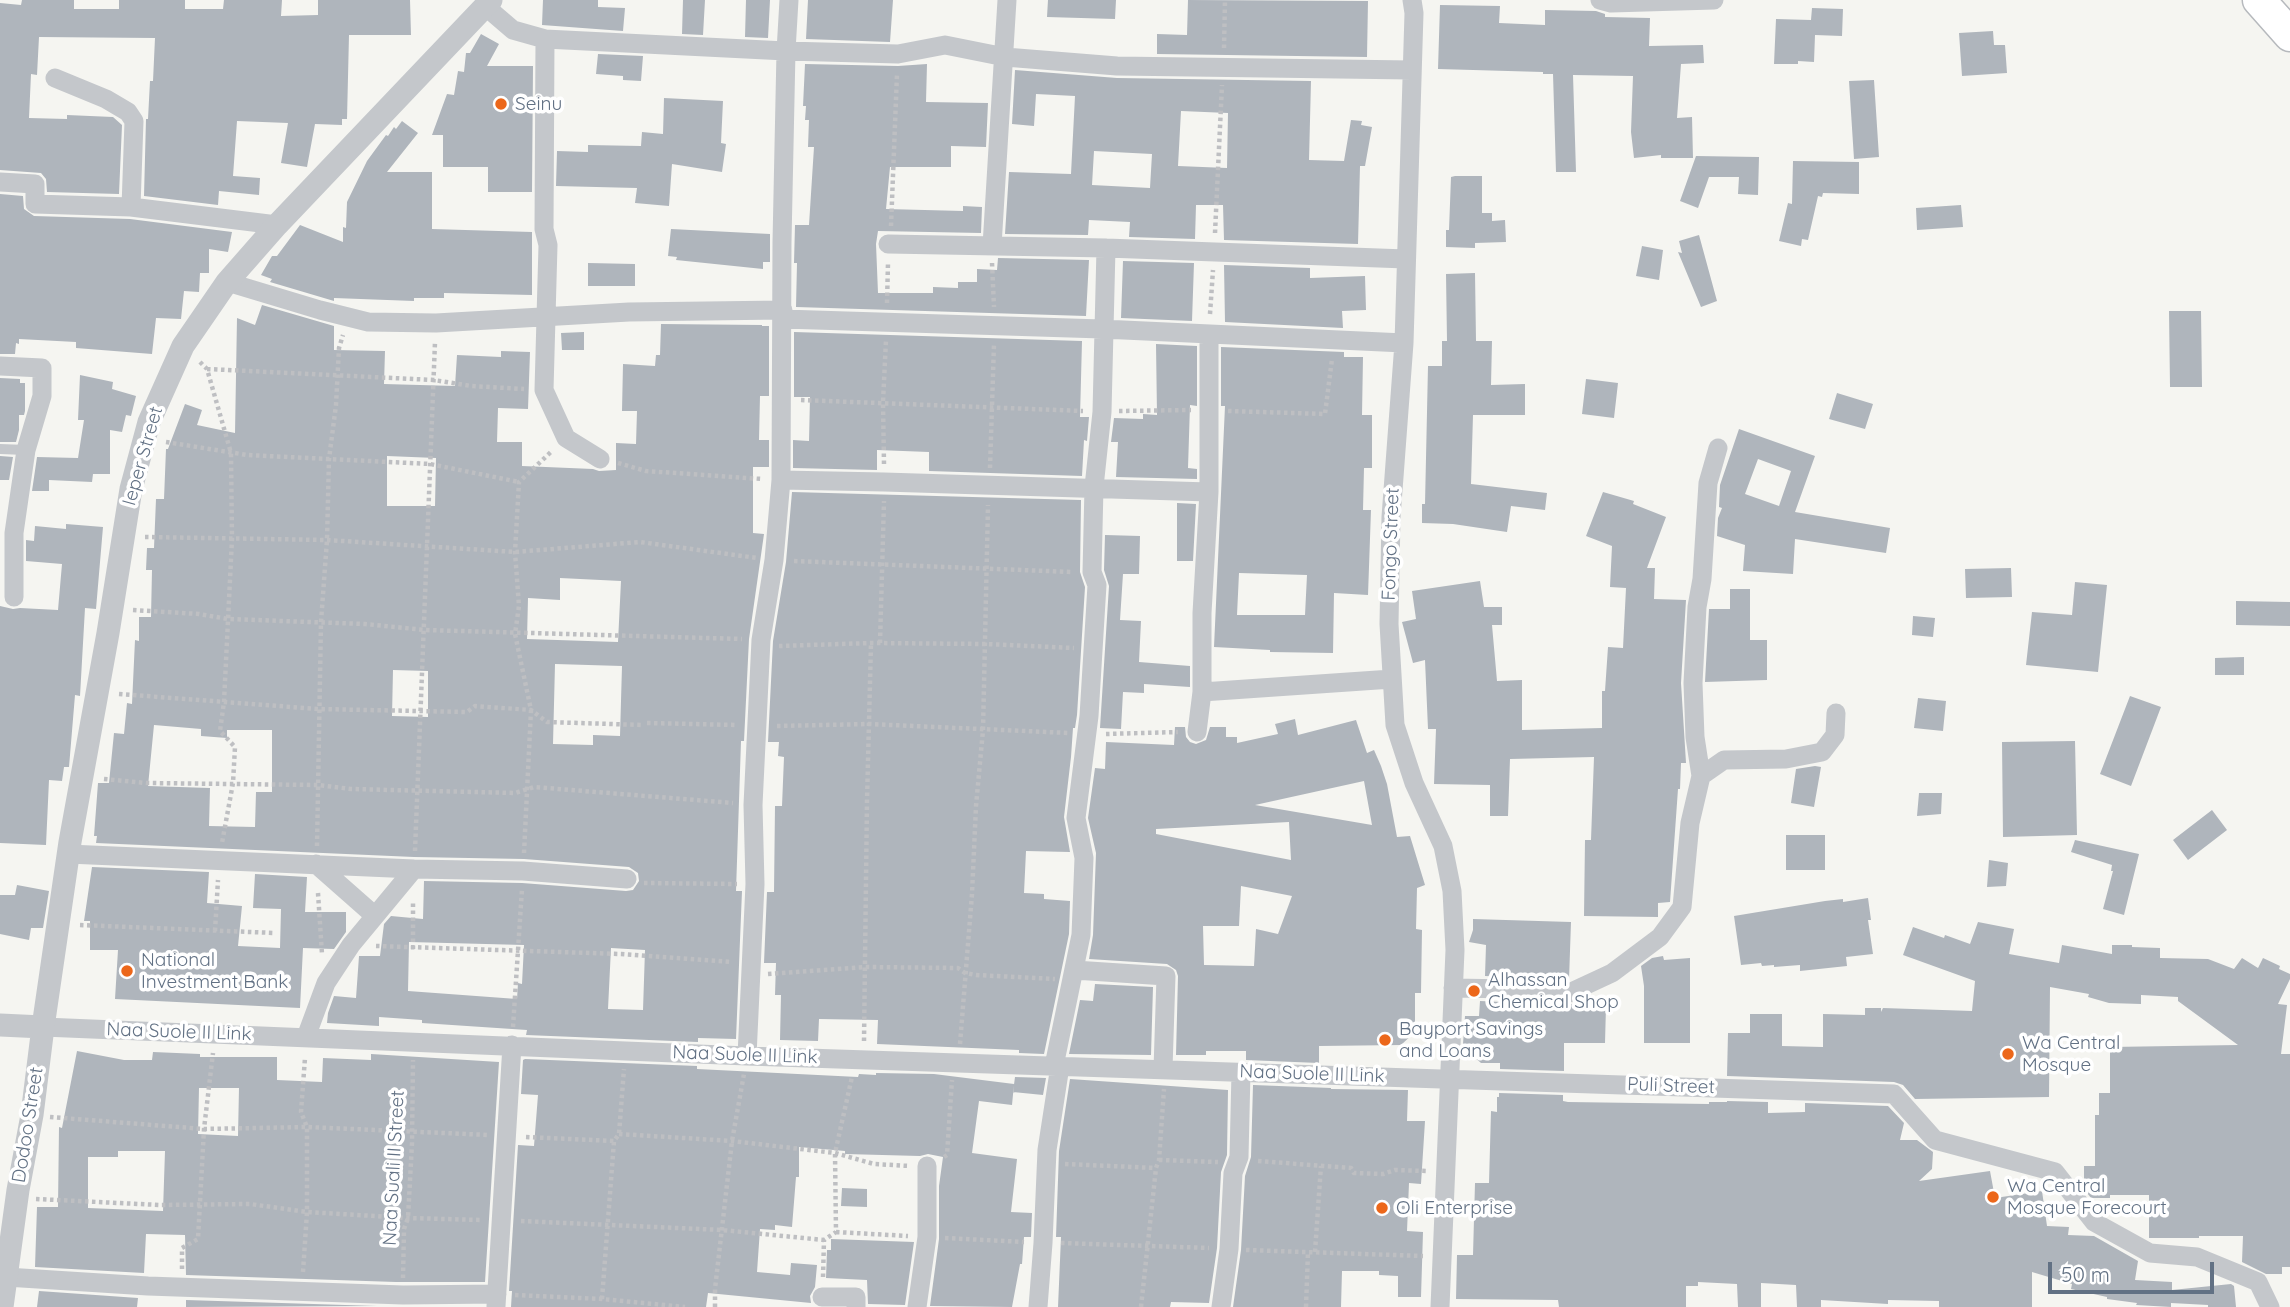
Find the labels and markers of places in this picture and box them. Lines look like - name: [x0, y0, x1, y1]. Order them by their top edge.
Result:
- place label: Seinu: [515, 93, 562, 115]
- marker: Seinu: [493, 96, 509, 112]
- place label: National Investment Bank: [141, 949, 288, 993]
- marker: National Investment Bank: [119, 963, 135, 979]
- place label: Alhassan Chemical Shop: [1488, 969, 1619, 1013]
- marker: Alhassan Chemical Shop: [1466, 983, 1482, 999]
- place label: Bayport Savings and Loans: [1399, 1018, 1543, 1062]
- marker: Bayport Savings and Loans: [1377, 1032, 1393, 1048]
- place label: Wa Central Mosque: [2022, 1032, 2120, 1076]
- marker: Wa Central Mosque: [2000, 1046, 2016, 1062]
- place label: Wa Central Mosque Forecourt: [2007, 1175, 2167, 1219]
- marker: Wa Central Mosque Forecourt: [1985, 1189, 2001, 1205]
- place label: Oli Enterprise: [1396, 1197, 1513, 1219]
- marker: Oli Enterprise: [1374, 1200, 1390, 1216]

